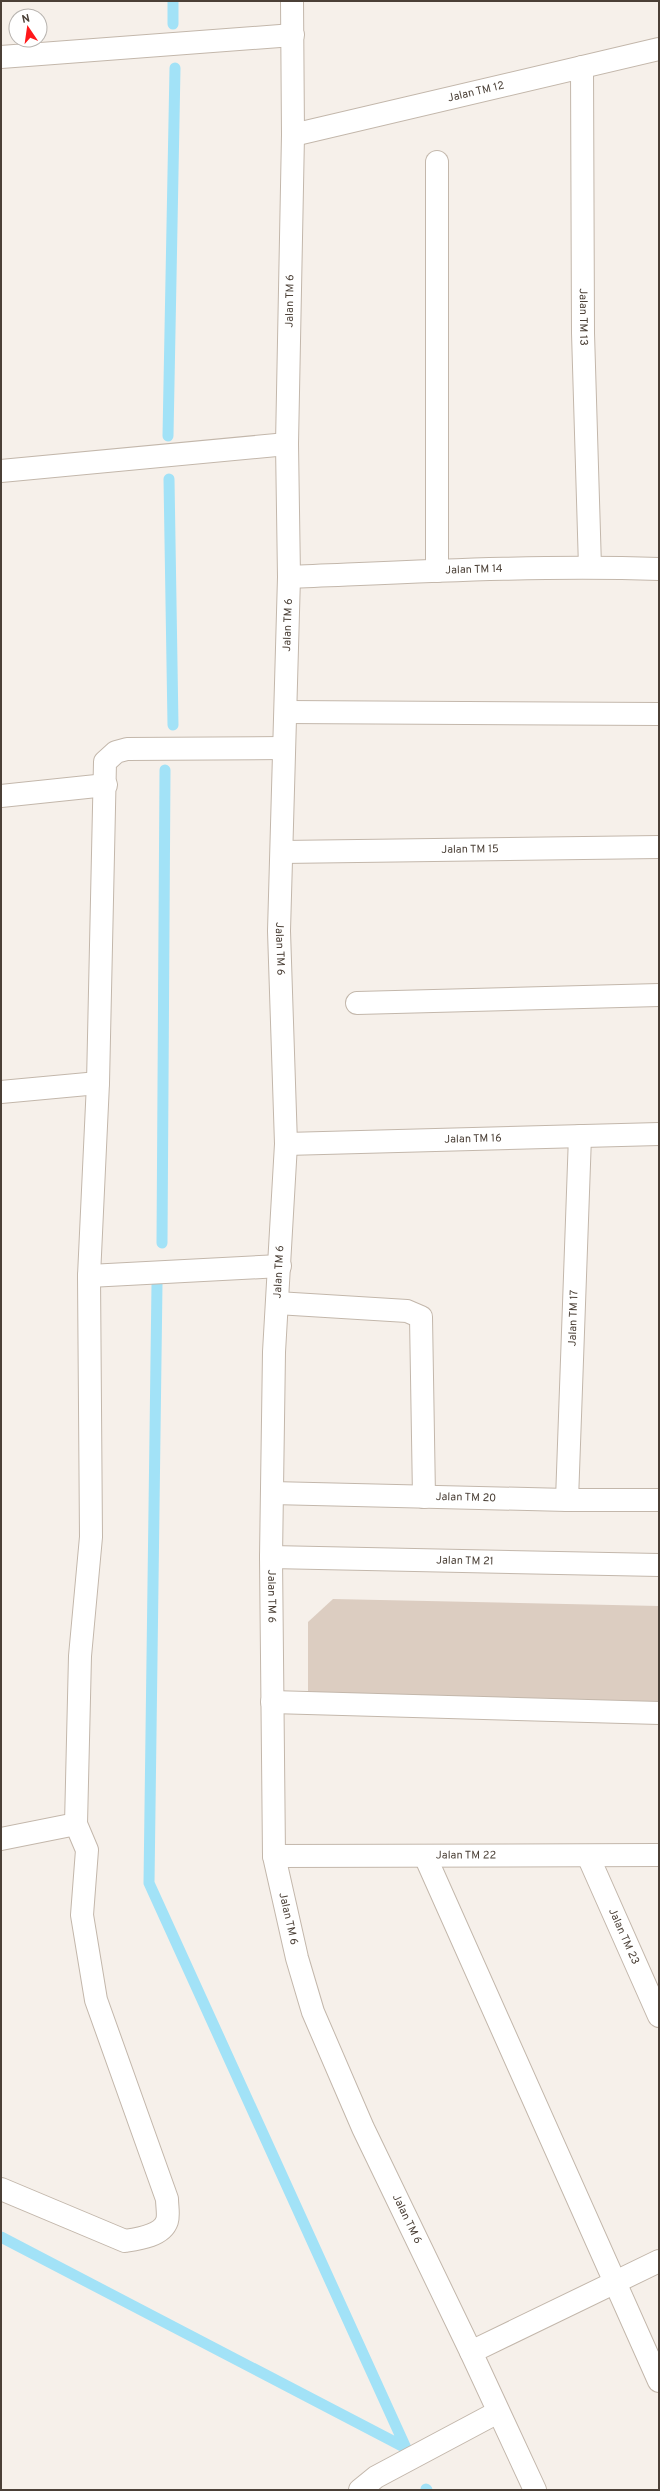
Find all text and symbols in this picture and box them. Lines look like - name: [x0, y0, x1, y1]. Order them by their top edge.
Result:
- north arrow: [8, 8, 48, 48]
- text: N: [21, 12, 31, 27]
- street label: Jalan TM 12: [446, 79, 506, 105]
- street label: Jalan TM 6: [283, 274, 297, 328]
- street label: Jalan TM 13: [576, 288, 590, 346]
- street label: Jalan TM 14: [445, 562, 503, 578]
- street label: Jalan TM 6: [280, 598, 296, 652]
- street label: Jalan TM 15: [441, 842, 499, 857]
- street label: Jalan TM 6: [272, 922, 287, 976]
- street label: Jalan TM 16: [444, 1131, 502, 1147]
- street label: Jalan TM 6: [271, 1245, 287, 1299]
- street label: Jalan TM 17: [565, 1289, 582, 1347]
- street label: Jalan TM 20: [435, 1490, 496, 1505]
- street label: Jalan TM 21: [436, 1553, 494, 1569]
- street label: Jalan TM 6: [264, 1570, 279, 1623]
- street label: Jalan TM 22: [436, 1848, 496, 1863]
- street label: Jalan TM 6: [275, 1891, 301, 1946]
- street label: Jalan TM 23: [605, 1906, 642, 1967]
- street label: Jalan TM 6: [389, 2192, 425, 2246]

